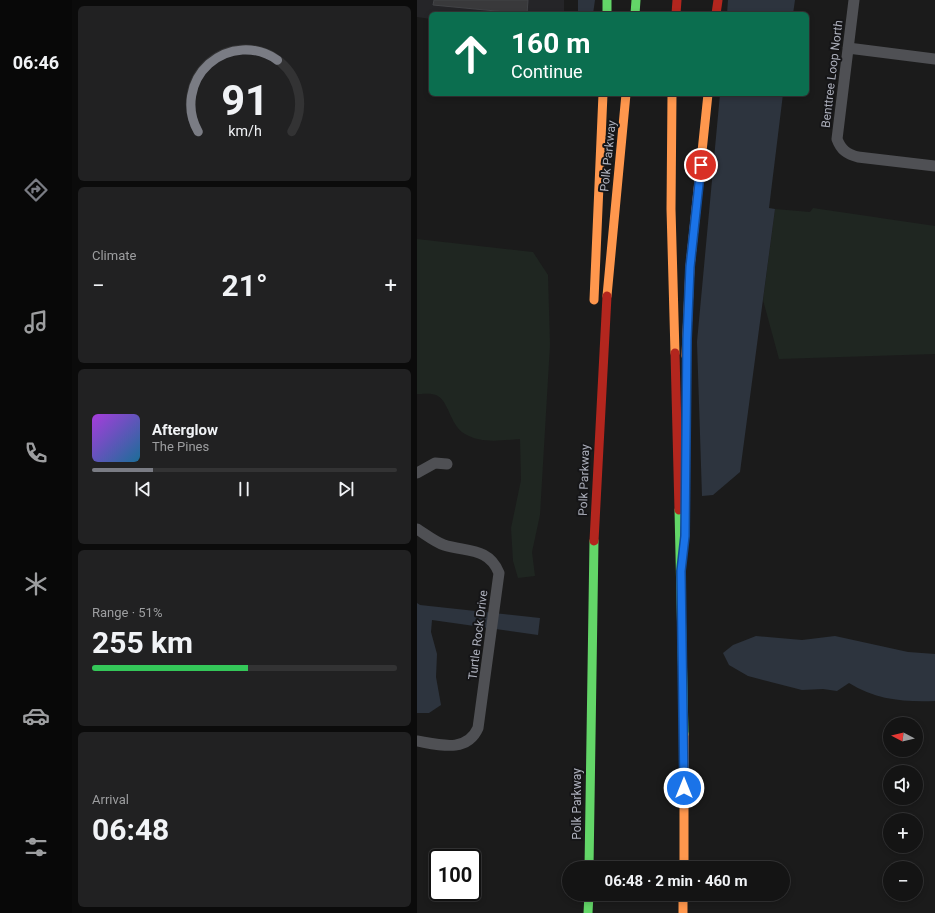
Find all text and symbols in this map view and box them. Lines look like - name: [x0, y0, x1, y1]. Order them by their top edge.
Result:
- street label: Benttree Loop North: [818, 19, 846, 129]
- text: 160 m: [511, 27, 590, 60]
- icon: ahead: [445, 28, 497, 80]
- text: 06:46: [13, 52, 59, 73]
- text: Continue: [511, 61, 583, 82]
- text: 91: [221, 76, 268, 125]
- street label: Polk Parkway: [597, 119, 619, 192]
- text: km/h: [228, 122, 261, 138]
- pin: [684, 148, 718, 182]
- icon: arrive: [690, 154, 712, 176]
- icon: directions: [22, 176, 50, 204]
- text: Climate: [92, 248, 136, 263]
- text: 21°: [221, 268, 268, 303]
- text: −: [92, 273, 105, 298]
- text: +: [385, 273, 397, 298]
- icon: music: [22, 308, 50, 336]
- text: Afterglow: [152, 421, 218, 439]
- icon: phone: [22, 439, 50, 467]
- text: The Pines: [152, 439, 209, 454]
- street label: Polk Parkway: [576, 444, 592, 516]
- icon: previous: [132, 478, 154, 500]
- icon: pause: [233, 478, 255, 500]
- icon: next: [335, 478, 357, 500]
- icon: climate: [22, 570, 50, 598]
- street label: Turtle Rock Drive: [466, 589, 490, 681]
- text: Range · 51%: [92, 605, 162, 620]
- text: 255 km: [92, 625, 193, 660]
- icon: car: [22, 702, 50, 730]
- north arrow: [883, 717, 923, 757]
- map controls: [883, 717, 923, 901]
- button: sound: [883, 765, 923, 805]
- position arrow: [663, 767, 705, 809]
- street label: Polk Parkway: [570, 768, 584, 840]
- text: Arrival: [92, 792, 129, 807]
- text: 06:48: [92, 812, 169, 847]
- button: +: [883, 813, 923, 853]
- icon: filters: [22, 833, 50, 861]
- speed limit sign: 100: [429, 849, 481, 901]
- button: −: [883, 861, 923, 901]
- text: 06:48 · 2 min · 460 m: [605, 872, 747, 890]

